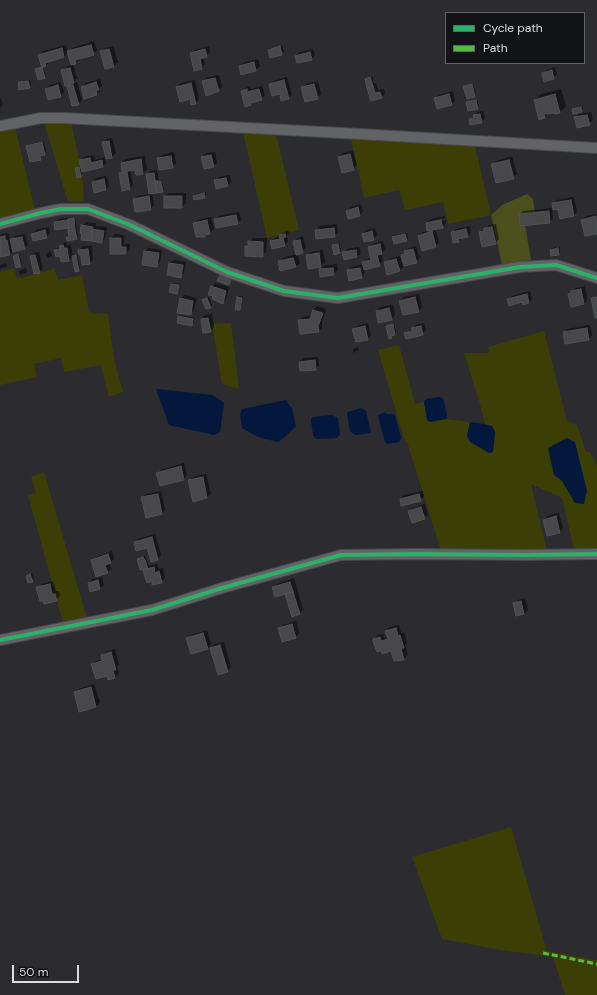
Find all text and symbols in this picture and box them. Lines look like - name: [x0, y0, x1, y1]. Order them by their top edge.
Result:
- legend: [445, 12, 585, 64]
- text: Cycle path: [483, 20, 543, 36]
- text: Path: [483, 40, 508, 56]
- scale bar: [14, 957, 81, 983]
- text: 50 m: [19, 964, 48, 980]

